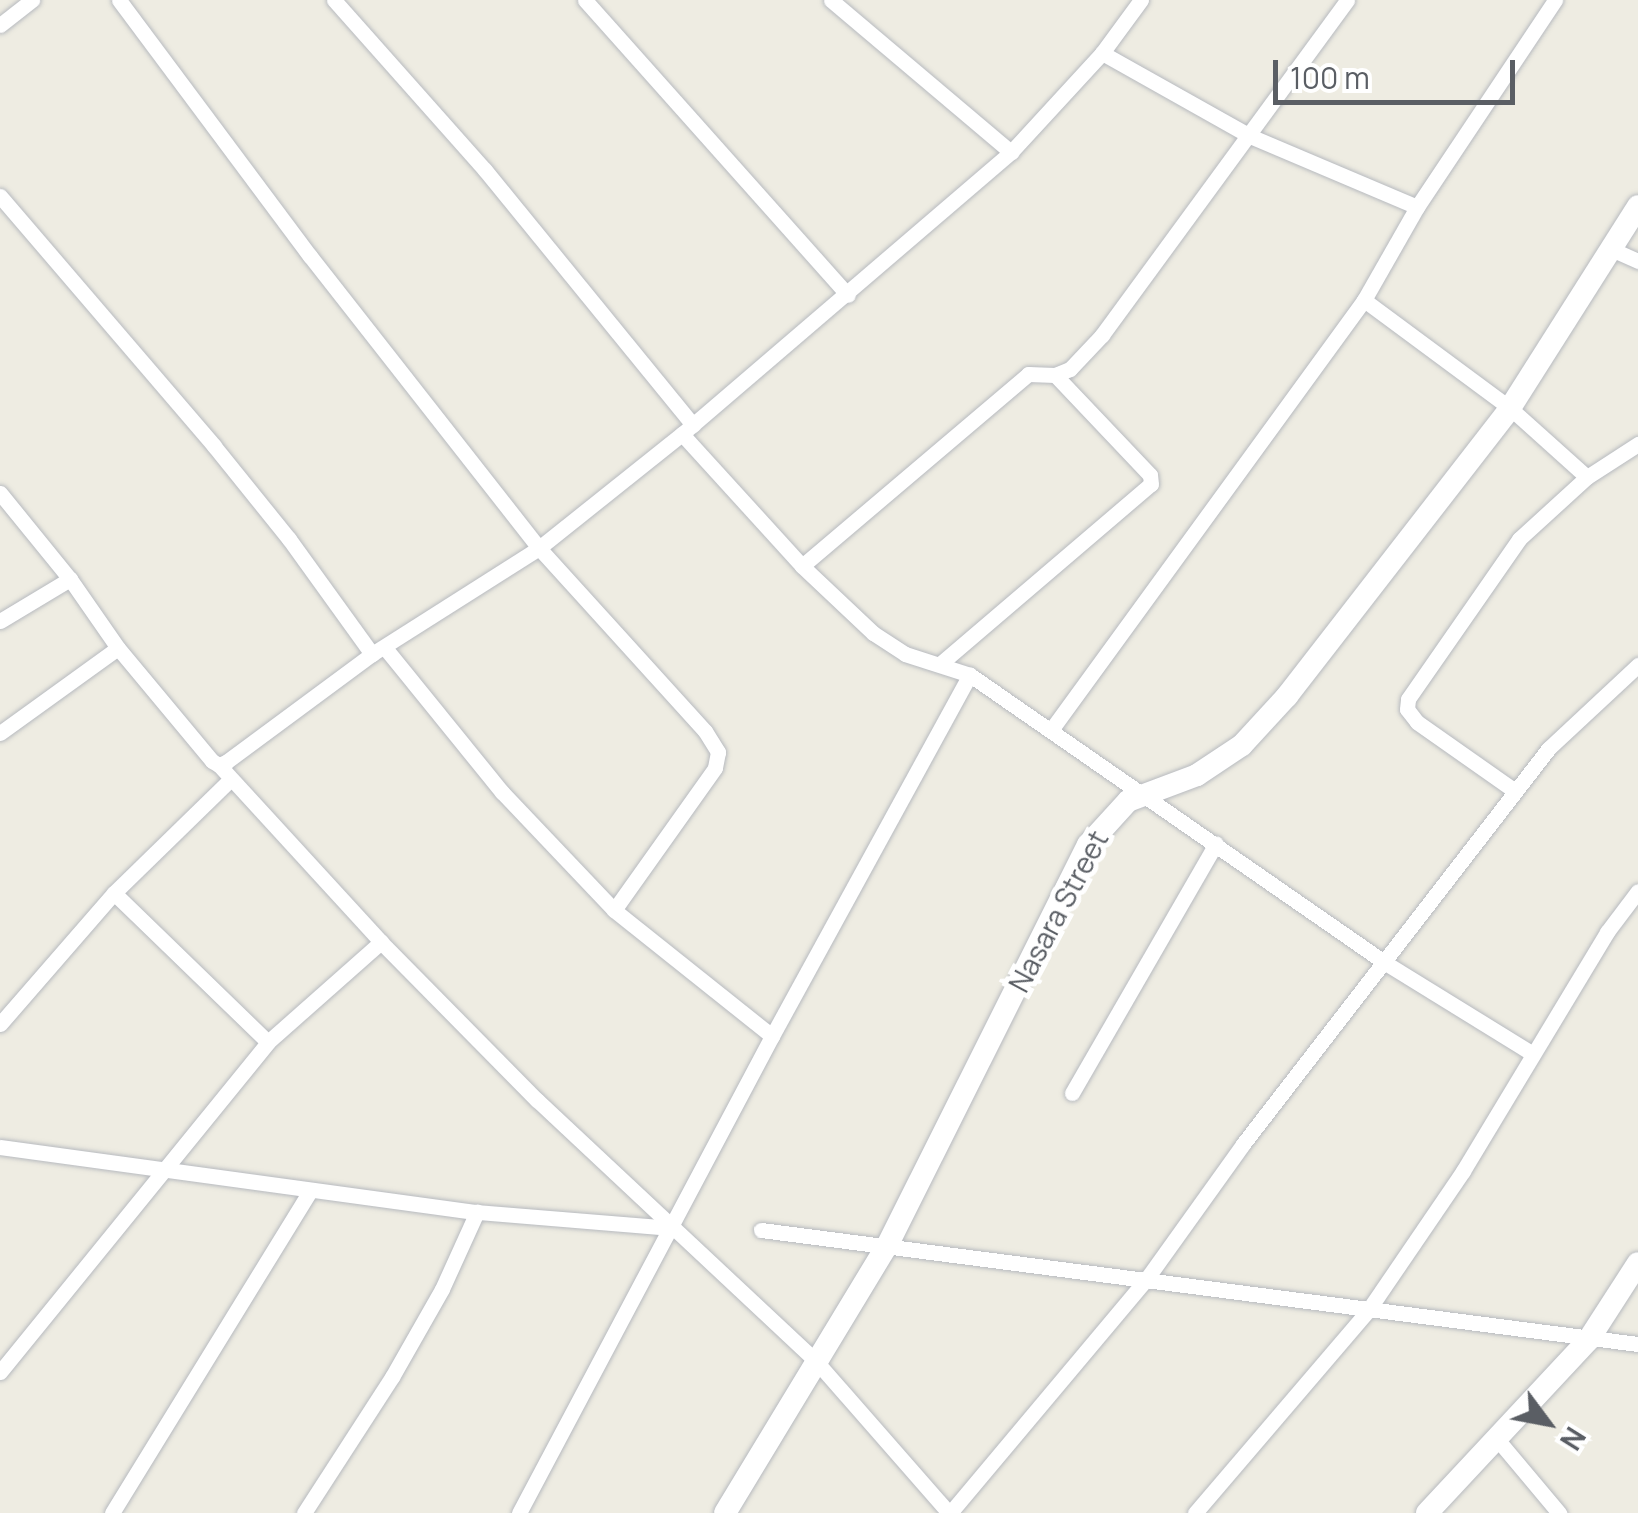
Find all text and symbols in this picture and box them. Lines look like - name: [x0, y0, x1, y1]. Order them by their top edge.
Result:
- scale bar: [1278, 40, 1520, 102]
- text: 100 m: [1290, 57, 1370, 98]
- street label: Nasara Street: [1001, 825, 1115, 997]
- north arrow: [1498, 1373, 1598, 1473]
- text: N: [1552, 1420, 1595, 1457]

